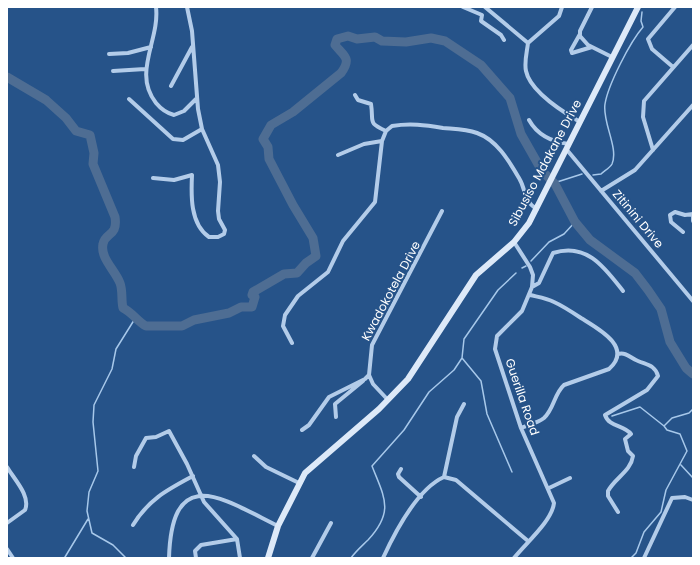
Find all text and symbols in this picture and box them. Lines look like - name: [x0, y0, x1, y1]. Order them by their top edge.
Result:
- street label: Sibusiso Mdakane Drive: [504, 96, 585, 229]
- street label: Zitinini Drive: [609, 186, 668, 251]
- street label: Kwadokotela Drive: [357, 238, 424, 344]
- street label: Guerilla Road: [501, 356, 544, 438]

